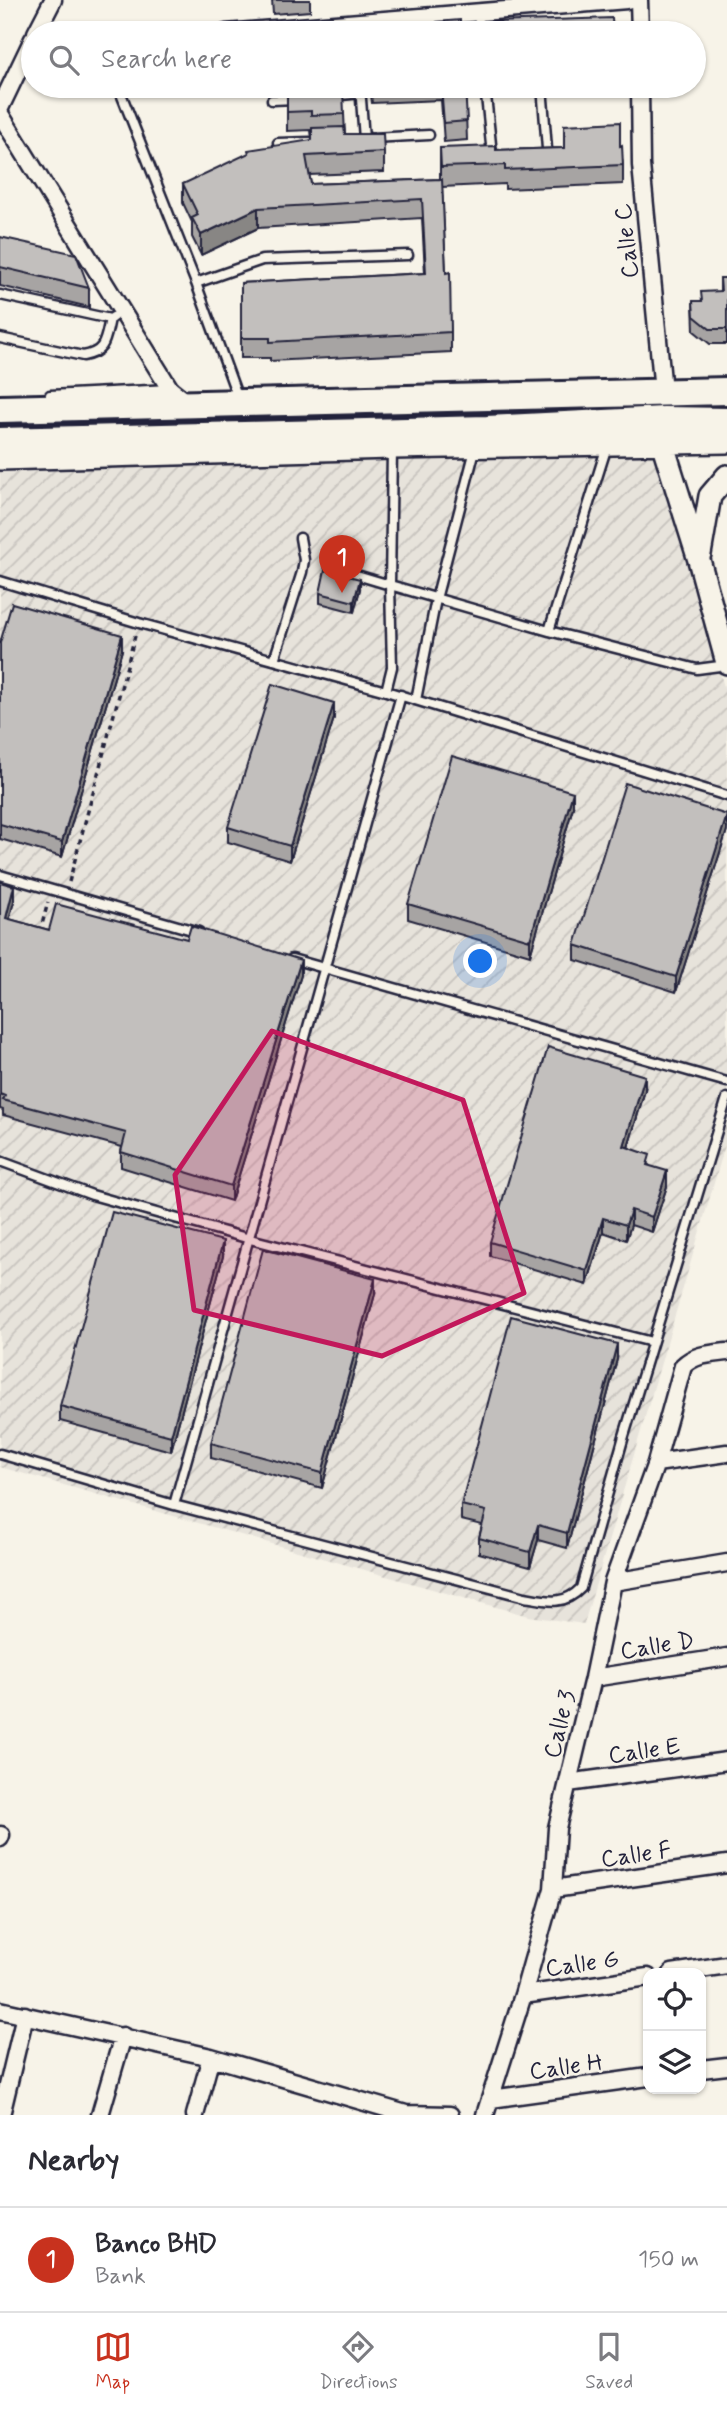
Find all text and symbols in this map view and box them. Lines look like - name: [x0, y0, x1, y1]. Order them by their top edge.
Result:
- search box: [21, 21, 706, 98]
- icon: search: [45, 41, 83, 79]
- text: Search here: [101, 43, 232, 77]
- street label: Calle C: [608, 202, 647, 280]
- pin: 1: [319, 535, 365, 593]
- your location: [463, 944, 497, 978]
- street label: Calle D: [618, 1625, 697, 1668]
- street label: Calle 3: [537, 1687, 584, 1762]
- street label: Calle E: [606, 1731, 682, 1772]
- street label: Calle F: [599, 1835, 673, 1876]
- street label: Calle G: [543, 1944, 621, 1985]
- map controls: [643, 1968, 706, 2094]
- button: locate: [643, 1968, 706, 2031]
- button: layers: [643, 2031, 706, 2094]
- street label: Calle H: [528, 2047, 605, 2088]
- text: Nearby: [28, 2141, 119, 2180]
- text: Banco BHD: [95, 2228, 217, 2262]
- text: 1: [46, 2245, 56, 2275]
- text: 150 m: [638, 2245, 699, 2275]
- text: Bank: [95, 2262, 146, 2292]
- tab: Map: [94, 2328, 132, 2395]
- tab: Directions: [319, 2328, 398, 2395]
- tab: Saved: [585, 2328, 633, 2395]

